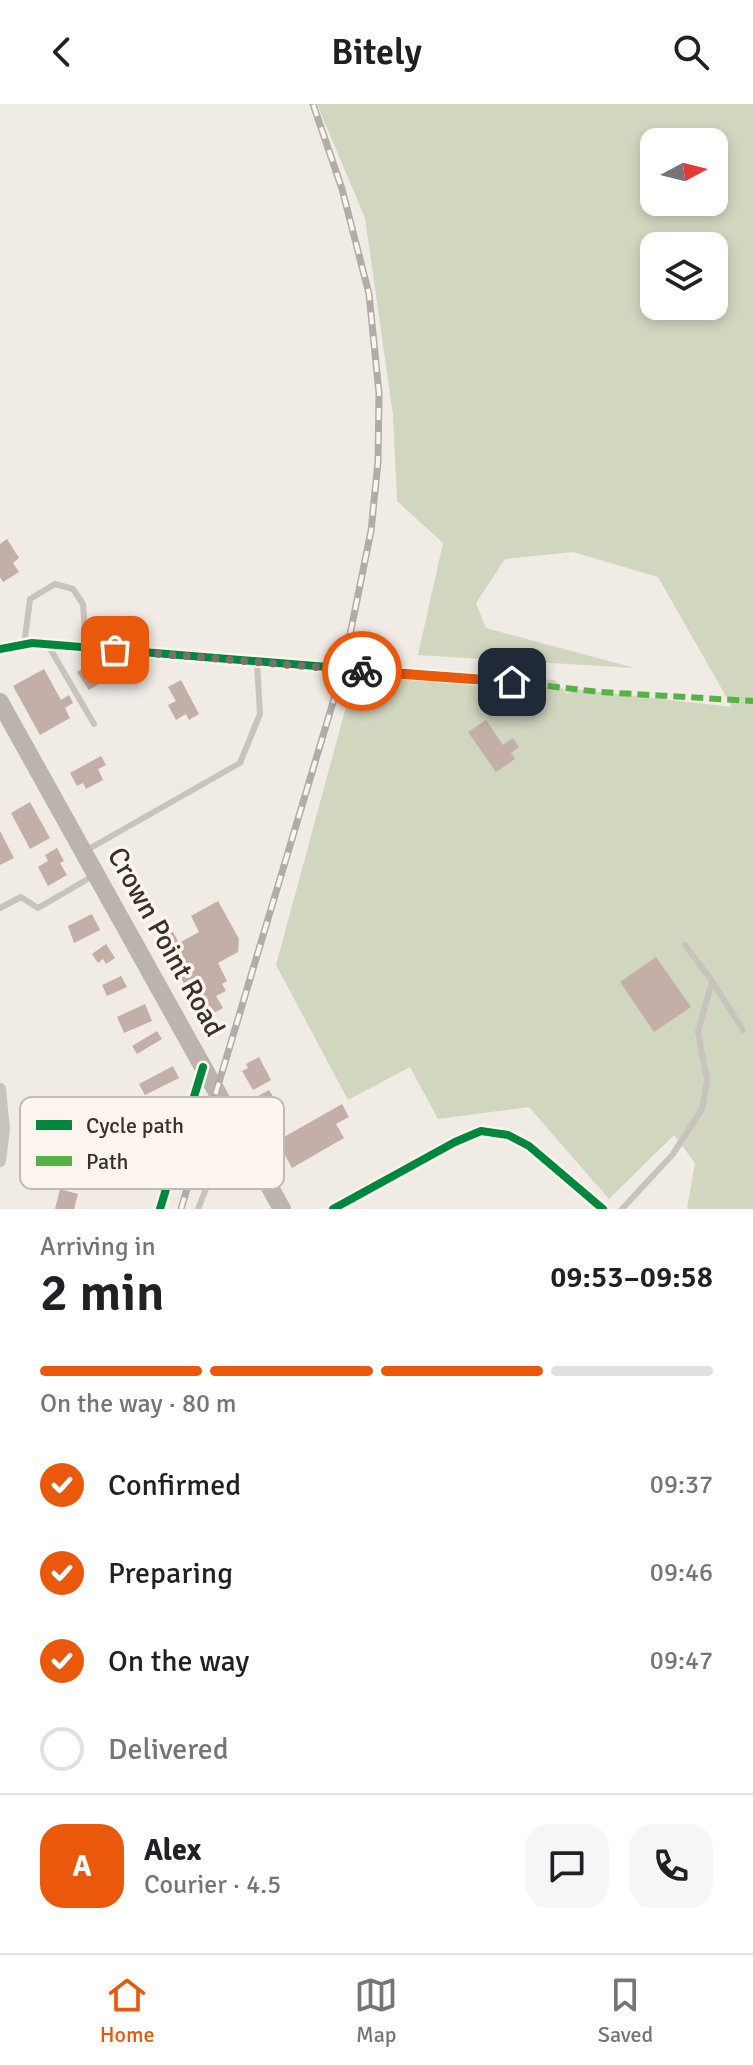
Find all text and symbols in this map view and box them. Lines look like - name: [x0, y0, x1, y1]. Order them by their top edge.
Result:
- icon: back: [40, 30, 84, 74]
- text: Bitely: [331, 30, 422, 75]
- icon: search: [669, 30, 713, 74]
- north arrow: [640, 128, 728, 216]
- map controls: [640, 128, 728, 320]
- button: layers: [640, 232, 728, 320]
- pin: [81, 616, 149, 684]
- icon: bag: [93, 628, 137, 672]
- courier: [322, 631, 402, 711]
- pin: [478, 648, 546, 716]
- icon: bike: [340, 649, 384, 693]
- icon: home: [490, 660, 534, 704]
- street label: Crown Point Road: [100, 841, 232, 1043]
- legend: [20, 1097, 284, 1189]
- text: Cycle path: [86, 1112, 184, 1139]
- text: Path: [86, 1148, 129, 1175]
- text: Arriving in: [40, 1231, 156, 1263]
- text: 09:53–09:58: [550, 1259, 713, 1296]
- text: 2 min: [40, 1261, 165, 1325]
- text: On the way · 80 m: [40, 1388, 236, 1420]
- icon: check: [40, 1463, 84, 1507]
- text: Confirmed: [108, 1467, 241, 1504]
- text: 09:37: [650, 1469, 713, 1501]
- icon: check: [40, 1551, 84, 1595]
- text: Preparing: [108, 1555, 233, 1592]
- text: 09:46: [650, 1557, 713, 1589]
- icon: check: [40, 1639, 84, 1683]
- text: On the way: [108, 1643, 249, 1680]
- text: 09:47: [650, 1645, 713, 1677]
- text: Delivered: [108, 1731, 229, 1768]
- button: chat: [525, 1824, 609, 1908]
- button: phone: [629, 1824, 713, 1908]
- text: Alex: [144, 1832, 201, 1869]
- text: A: [72, 1848, 92, 1885]
- text: Courier · 4.5: [144, 1869, 281, 1901]
- tab: Home: [100, 1973, 155, 2048]
- tab: Map: [354, 1973, 398, 2048]
- tab: Saved: [598, 1973, 653, 2048]

